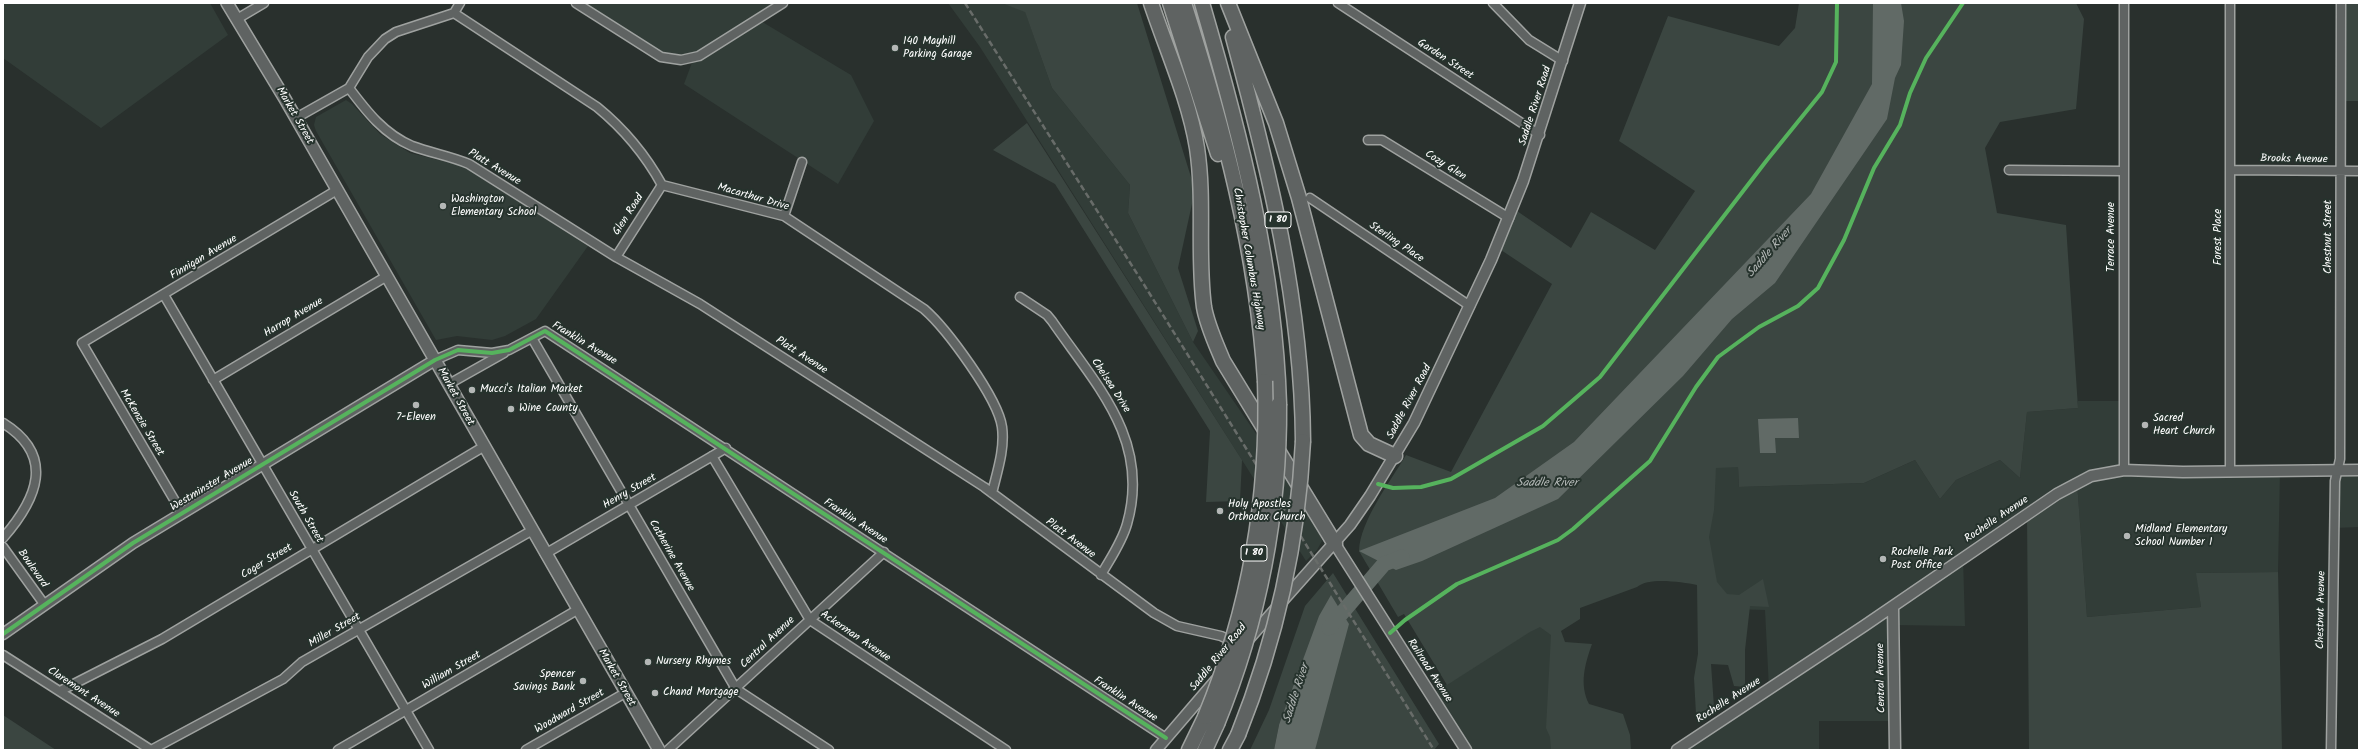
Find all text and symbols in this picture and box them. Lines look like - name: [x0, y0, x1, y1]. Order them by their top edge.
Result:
- place label: 140 Mayhill Parking Garage: [903, 35, 972, 61]
- street label: Garden Street: [1415, 37, 1475, 83]
- marker: 140 Mayhill Parking Garage: [890, 43, 900, 53]
- street label: Saddle River Road: [1517, 65, 1555, 147]
- street label: Market Street: [272, 85, 316, 147]
- street label: Platt Avenue: [465, 147, 523, 189]
- street label: Cozy Glen: [1422, 148, 1468, 184]
- street label: Brooks Avenue: [2260, 153, 2328, 167]
- street label: Macarthur Drive: [716, 181, 790, 215]
- street label: Christopher Columbus Highway: [1229, 187, 1267, 331]
- street label: Glen Road: [611, 192, 647, 238]
- place label: Washington Elementary School: [451, 193, 537, 219]
- street label: Chestnut Street: [2322, 200, 2336, 274]
- marker: Washington Elementary School: [438, 201, 448, 211]
- street label: Terrace Avenue: [2105, 202, 2119, 272]
- street label: Forest Place: [2212, 209, 2226, 265]
- road number: I 80: [1265, 212, 1291, 228]
- street label: Sterling Place: [1366, 220, 1426, 266]
- water label: Saddle River: [1744, 225, 1796, 281]
- street label: Finnigan Avenue: [168, 233, 240, 283]
- street label: Harrop Avenue: [262, 295, 326, 341]
- street label: Franklin Avenue: [549, 319, 619, 369]
- street label: Platt Avenue: [773, 334, 829, 378]
- street label: Chelsea Drive: [1088, 356, 1132, 416]
- street label: Saddle River Road: [1385, 362, 1435, 442]
- street label: Market Street: [434, 366, 476, 428]
- place label: Mucci's Italian Market: [480, 383, 582, 397]
- marker: Mucci's Italian Market: [467, 385, 477, 395]
- street label: McKenzie Street: [116, 387, 166, 459]
- marker: 7-Eleven: [411, 400, 421, 410]
- place label: Wine County: [519, 402, 578, 416]
- marker: Wine County: [506, 404, 516, 414]
- place label: 7-Eleven: [396, 411, 436, 425]
- place label: Sacred Heart Church: [2153, 412, 2215, 438]
- marker: Sacred Heart Church: [2140, 420, 2150, 430]
- street label: Westminster Avenue: [168, 455, 256, 515]
- street label: Henry Street: [601, 471, 659, 513]
- water label: Saddle River: [1516, 477, 1578, 491]
- street label: South Street: [285, 488, 325, 546]
- street label: Rochelle Avenue: [1963, 494, 2031, 546]
- street label: Franklin Avenue: [821, 496, 889, 548]
- place label: Holy Apostles Orthodox Church: [1228, 498, 1305, 524]
- marker: Holy Apostles Orthodox Church: [1215, 506, 1225, 516]
- street label: Platt Avenue: [1042, 516, 1098, 562]
- street label: Catherine Avenue: [645, 518, 697, 594]
- place label: Midland Elementary School Number 1: [2135, 523, 2227, 549]
- marker: Midland Elementary School Number 1: [2122, 531, 2132, 541]
- street label: Coger Street: [239, 541, 295, 583]
- road number: I 80: [1241, 545, 1267, 561]
- place label: Rochelle Park Post Office: [1891, 546, 1953, 572]
- street label: Boulevard: [14, 547, 50, 591]
- marker: Rochelle Park Post Office: [1878, 554, 1888, 564]
- street label: Chestnut Avenue: [2315, 571, 2329, 649]
- street label: Ackerman Avenue: [817, 609, 893, 665]
- street label: Miller Street: [307, 611, 363, 651]
- street label: Central Avenue: [738, 614, 798, 672]
- street label: Saddle River Road: [1188, 622, 1250, 694]
- street label: Railroad Avenue: [1404, 637, 1454, 705]
- street label: Central Avenue: [1875, 643, 1889, 713]
- street label: Market Street: [594, 647, 638, 709]
- street label: William Street: [420, 649, 484, 693]
- place label: Nursery Rhymes: [656, 655, 731, 669]
- marker: Nursery Rhymes: [643, 657, 653, 667]
- water label: Saddle River: [1281, 663, 1313, 725]
- street label: Claremont Avenue: [44, 665, 122, 721]
- place label: Spencer Savings Bank: [513, 668, 575, 694]
- street label: Franklin Avenue: [1091, 674, 1159, 726]
- street label: Rochelle Avenue: [1694, 675, 1764, 727]
- marker: Spencer Savings Bank: [578, 676, 588, 686]
- place label: Chand Mortgage: [663, 686, 739, 700]
- street label: Woodward Street: [533, 687, 607, 737]
- marker: Chand Mortgage: [650, 688, 660, 698]

